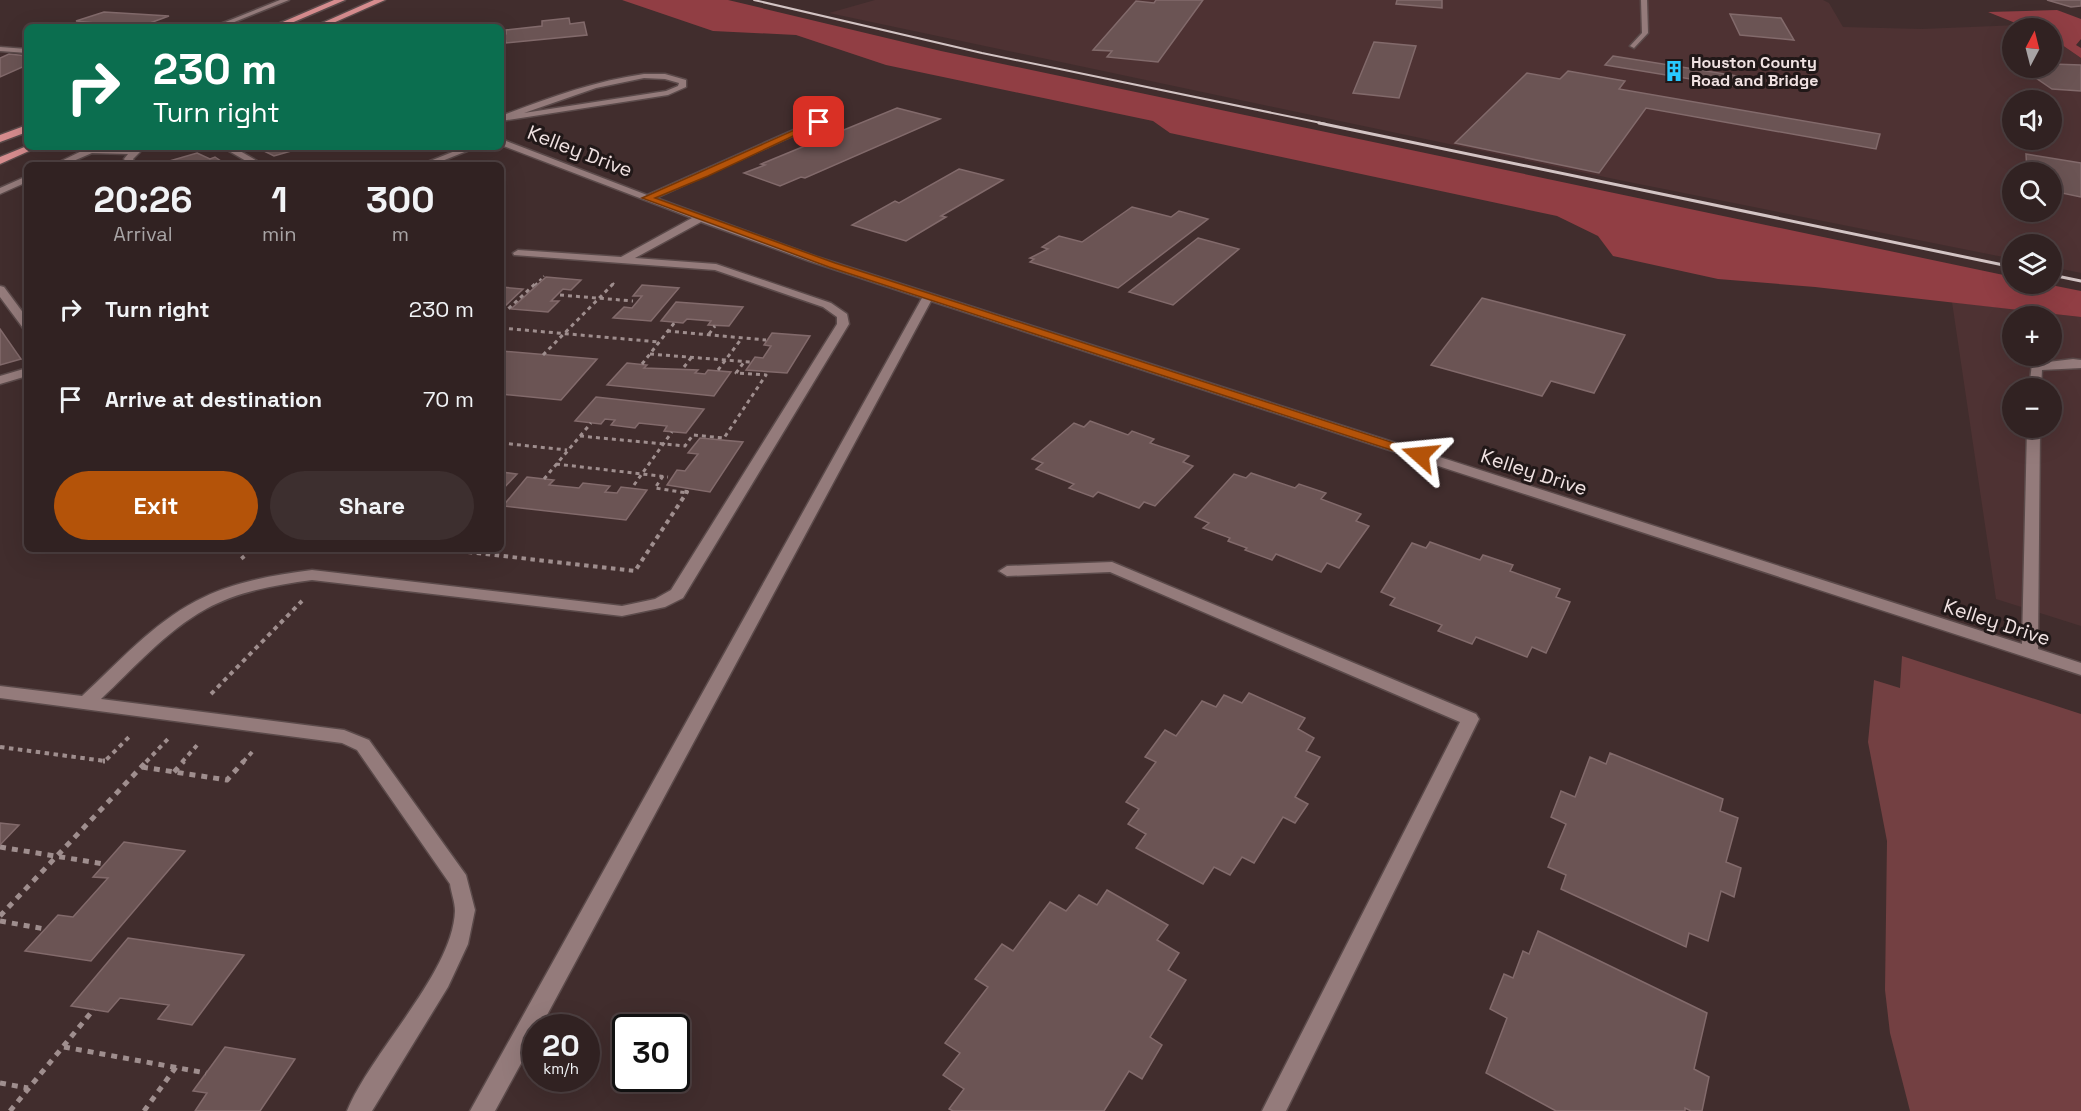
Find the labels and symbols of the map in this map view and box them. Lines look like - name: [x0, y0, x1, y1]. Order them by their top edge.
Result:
- north arrow: [2002, 18, 2062, 78]
- place label: Houston County Road and Bridge: [1691, 52, 1819, 91]
- building icon: Houston County Road and Bridge: [1662, 59, 1686, 83]
- pin: [793, 96, 844, 147]
- street label: Kelley Drive: [524, 119, 636, 183]
- position arrow: [1388, 423, 1452, 487]
- street label: Kelley Drive: [1477, 443, 1591, 501]
- street label: Kelley Drive: [1940, 593, 2054, 651]
- speed limit sign: 30: [612, 1014, 690, 1092]

